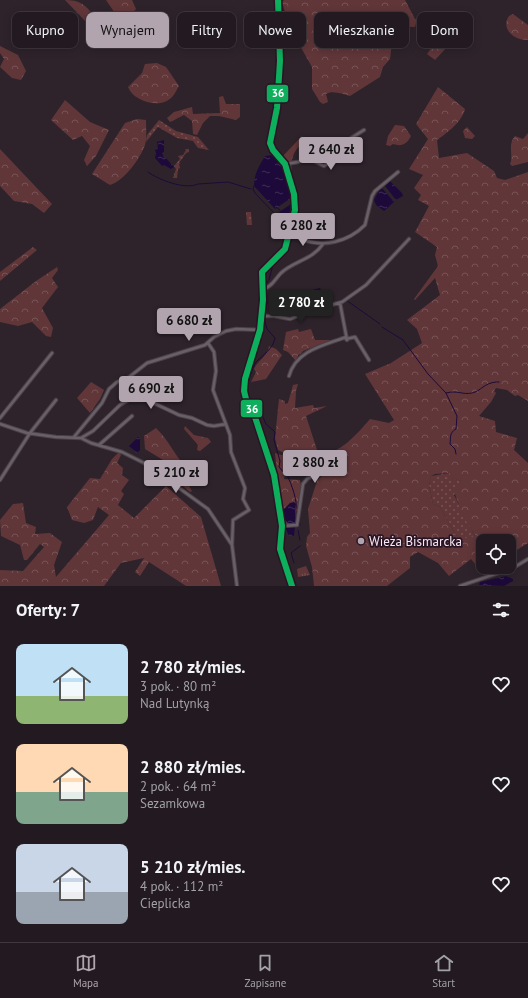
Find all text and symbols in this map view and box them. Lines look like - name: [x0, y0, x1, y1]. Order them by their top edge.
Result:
- chip: Kupno: [12, 12, 78, 48]
- chip: Wynajem: [86, 12, 169, 48]
- chip: Filtry: [177, 12, 236, 48]
- chip: Nowe: [244, 12, 306, 48]
- chip: Mieszkanie: [314, 12, 409, 48]
- chip: Dom: [417, 12, 473, 48]
- line badge: 36: [266, 84, 289, 103]
- text: 36: [272, 86, 284, 100]
- pin: 2 640 zł: [290, 137, 372, 171]
- text: 2 640 zł: [308, 141, 354, 158]
- pin: 6 280 zł: [262, 213, 344, 247]
- text: 6 280 zł: [280, 217, 326, 234]
- pin: 2 780 zł: [260, 290, 342, 324]
- text: 2 780 zł: [278, 294, 324, 311]
- pin: 6 680 zł: [148, 308, 230, 342]
- text: 6 680 zł: [166, 312, 212, 329]
- pin: 6 690 zł: [110, 376, 192, 410]
- text: 6 690 zł: [128, 380, 174, 397]
- line badge: 36: [240, 399, 263, 418]
- text: 36: [246, 402, 258, 416]
- pin: 2 880 zł: [274, 450, 356, 484]
- text: 2 880 zł: [292, 454, 338, 471]
- pin: 5 210 zł: [135, 460, 217, 494]
- text: 5 210 zł: [153, 464, 199, 481]
- place label: Wieża Bismarcka: [369, 533, 462, 550]
- map controls: [476, 534, 516, 574]
- button: locate: [476, 534, 516, 574]
- marker: Wieża Bismarcka: [356, 536, 366, 546]
- text: Oferty: 7: [16, 599, 80, 621]
- icon: filters: [490, 599, 512, 621]
- text: 2 780 zł/mies.: [140, 656, 246, 678]
- icon: home: [48, 660, 96, 708]
- icon: heart: [490, 673, 512, 695]
- text: 3 pok. · 80 m²: [140, 678, 216, 695]
- text: Nad Lutynką: [140, 695, 209, 712]
- text: 2 880 zł/mies.: [140, 756, 246, 778]
- icon: home: [48, 760, 96, 808]
- icon: heart: [490, 773, 512, 795]
- text: 2 pok. · 64 m²: [140, 778, 216, 795]
- text: Sezamkowa: [140, 795, 205, 812]
- text: 5 210 zł/mies.: [140, 856, 246, 878]
- icon: home: [48, 860, 96, 908]
- icon: heart: [490, 873, 512, 895]
- text: 4 pok. · 112 m²: [140, 878, 223, 895]
- text: Cieplicka: [140, 895, 190, 912]
- tab: Mapa: [73, 952, 99, 990]
- tab: Zapisane: [244, 952, 286, 990]
- tab: Start: [432, 952, 455, 990]

